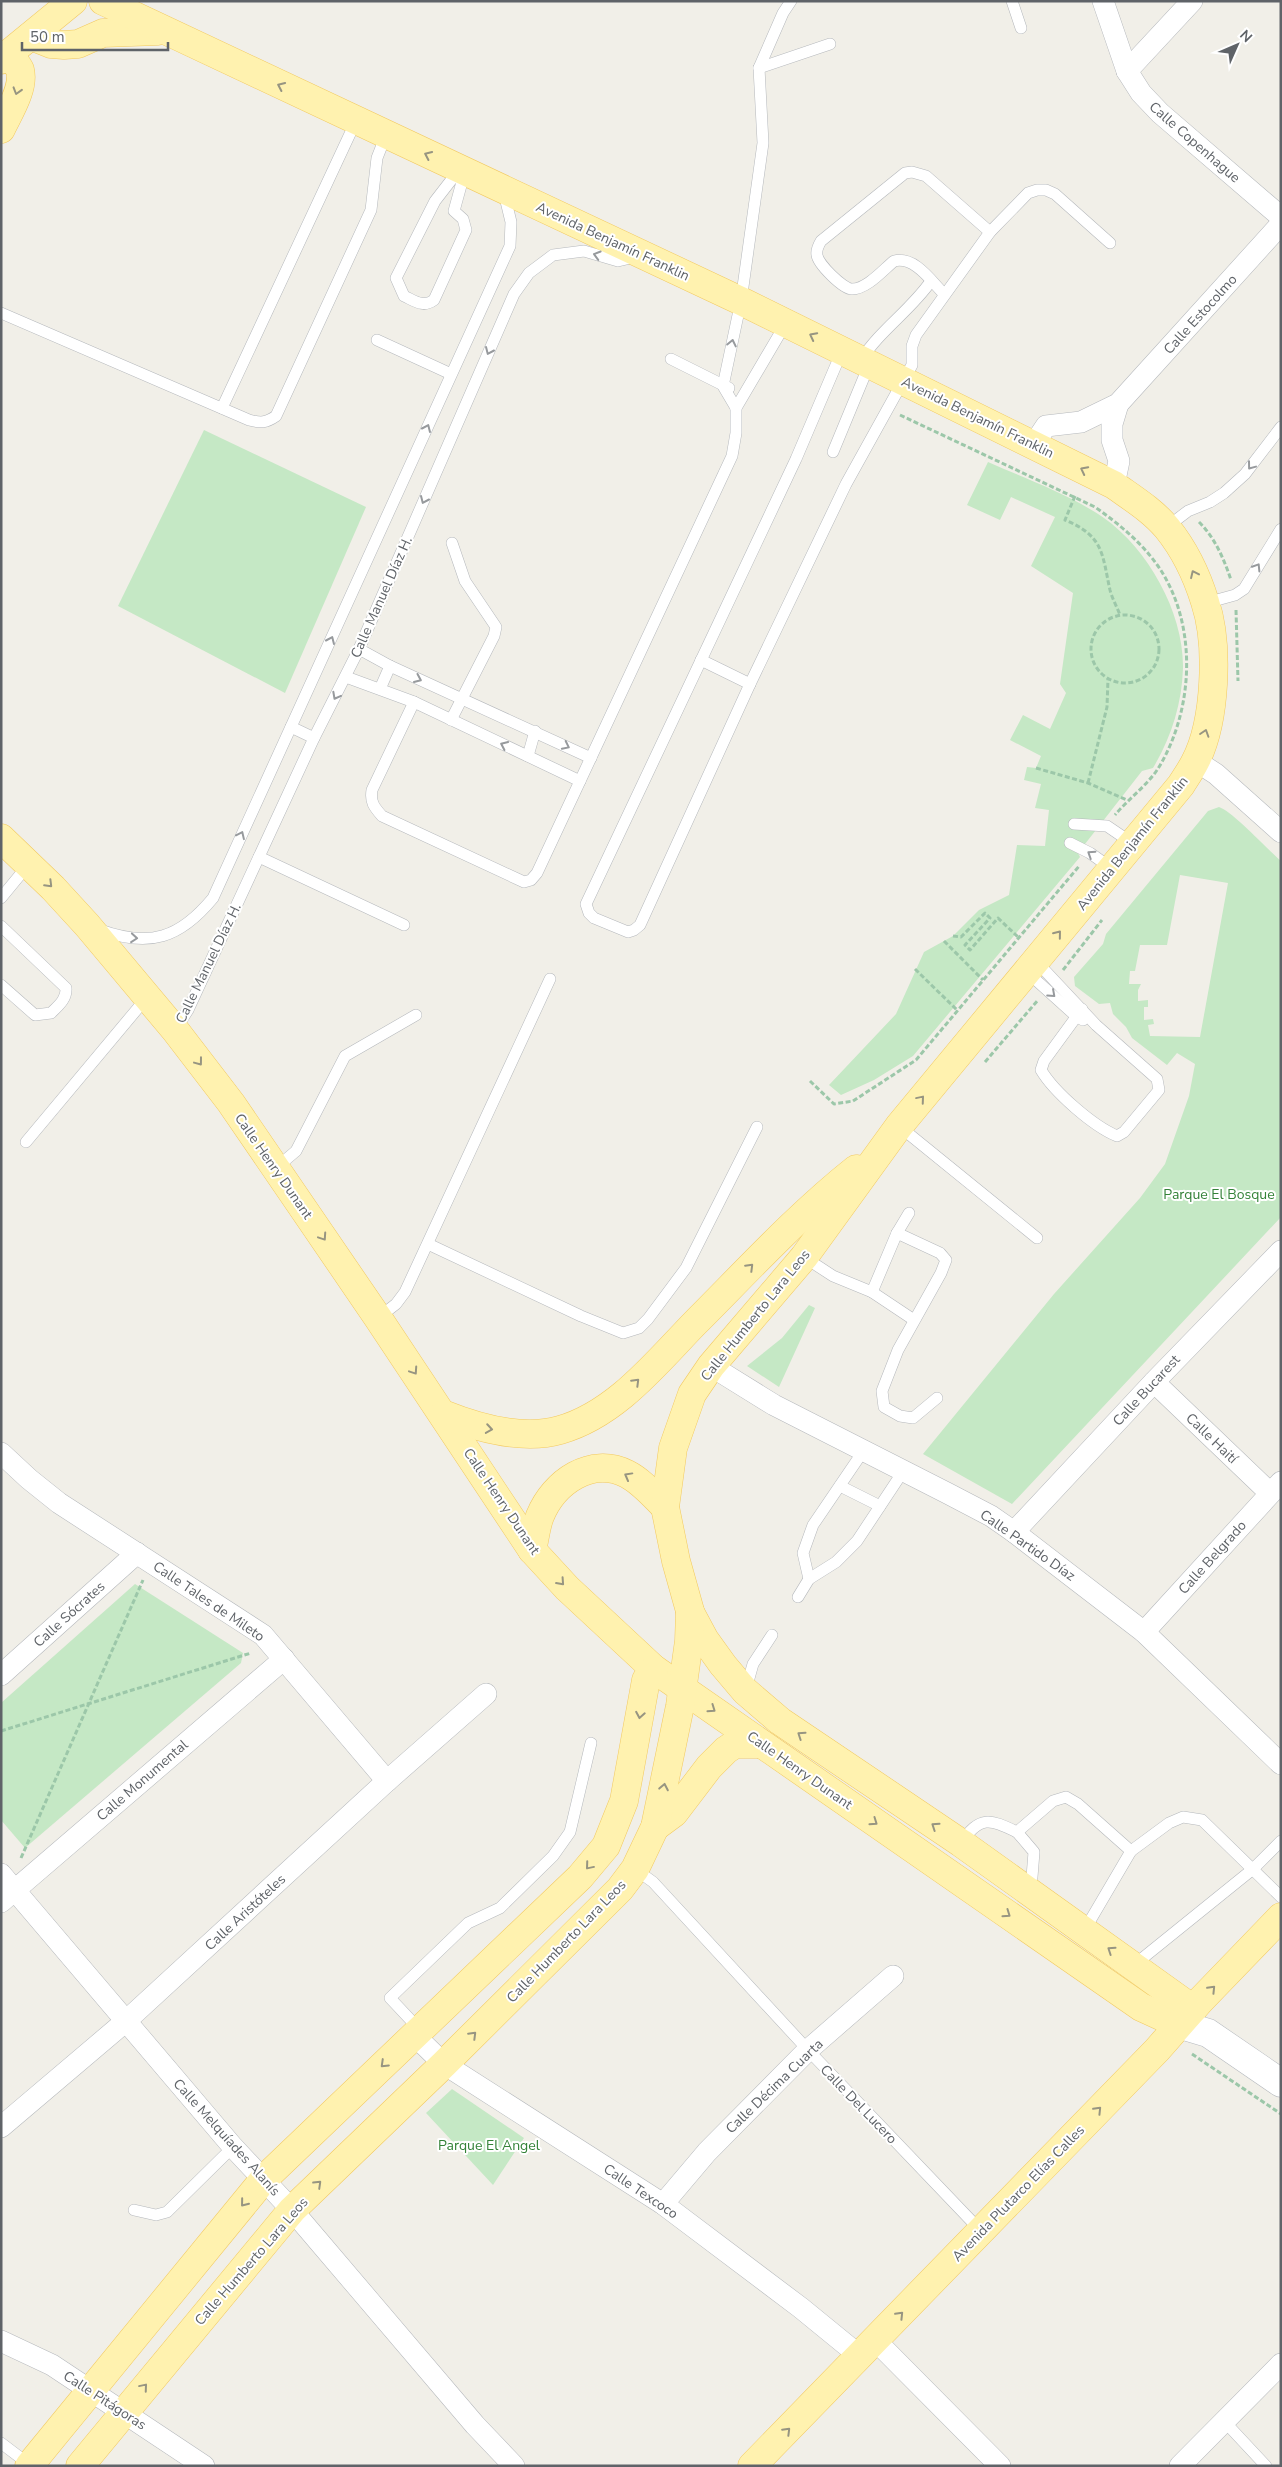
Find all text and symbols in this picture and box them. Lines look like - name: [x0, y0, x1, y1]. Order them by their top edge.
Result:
- scale bar: [22, 20, 169, 52]
- north arrow: [1212, 20, 1262, 70]
- text: N: [1235, 26, 1256, 47]
- text: 50 m: [30, 27, 65, 47]
- one-way arrow: [277, 82, 286, 92]
- one-way arrow: [12, 87, 22, 95]
- street label: Calle Copenhague: [1145, 97, 1244, 187]
- one-way arrow: [424, 151, 433, 161]
- street label: Avenida Benjamín Franklin: [533, 197, 693, 285]
- one-way arrow: [593, 251, 602, 261]
- street label: Calle Estocolmo: [1159, 270, 1241, 358]
- one-way arrow: [809, 332, 818, 342]
- one-way arrow: [726, 339, 737, 348]
- one-way arrow: [484, 346, 495, 355]
- street label: Avenida Benjamín Franklin: [898, 372, 1057, 463]
- one-way arrow: [420, 424, 431, 433]
- one-way arrow: [1249, 460, 1257, 469]
- one-way arrow: [1080, 466, 1089, 476]
- one-way arrow: [420, 495, 431, 504]
- street label: Calle Manuel Díaz H.: [346, 533, 417, 661]
- one-way arrow: [1251, 564, 1260, 573]
- one-way arrow: [1190, 570, 1200, 579]
- one-way arrow: [324, 636, 335, 645]
- one-way arrow: [413, 672, 422, 683]
- one-way arrow: [332, 691, 342, 700]
- one-way arrow: [1199, 730, 1209, 738]
- one-way arrow: [561, 740, 570, 750]
- one-way arrow: [500, 741, 509, 752]
- street label: Avenida Benjamín Franklin: [1072, 772, 1192, 914]
- one-way arrow: [235, 832, 245, 841]
- one-way arrow: [1087, 851, 1096, 861]
- one-way arrow: [43, 878, 52, 887]
- street label: Calle Manuel Díaz H.: [171, 900, 246, 1026]
- one-way arrow: [1053, 930, 1062, 939]
- one-way arrow: [130, 932, 138, 943]
- one-way arrow: [1047, 988, 1056, 997]
- one-way arrow: [193, 1056, 202, 1066]
- one-way arrow: [916, 1096, 925, 1105]
- street label: Calle Henry Dunant: [230, 1110, 317, 1223]
- park label: Parque El Bosque: [1163, 1185, 1275, 1204]
- one-way arrow: [317, 1231, 326, 1241]
- street label: Calle Humberto Lara Leos: [696, 1245, 815, 1385]
- one-way arrow: [745, 1264, 754, 1273]
- street label: Calle Bucarest: [1108, 1351, 1184, 1430]
- one-way arrow: [408, 1366, 417, 1375]
- one-way arrow: [630, 1379, 639, 1388]
- street label: Calle Haití: [1182, 1409, 1242, 1468]
- one-way arrow: [485, 1423, 493, 1434]
- street label: Calle Henry Dunant: [459, 1444, 544, 1558]
- one-way arrow: [624, 1472, 633, 1482]
- street label: Calle Partido Díaz: [976, 1505, 1080, 1586]
- street label: Calle Belgrado: [1174, 1516, 1251, 1598]
- street label: Calle Tales de Mileto: [149, 1557, 269, 1646]
- one-way arrow: [555, 1576, 564, 1585]
- street label: Calle Sócrates: [29, 1577, 109, 1652]
- one-way arrow: [706, 1703, 715, 1712]
- one-way arrow: [635, 1710, 645, 1719]
- street label: Calle Henry Dunant: [743, 1727, 856, 1814]
- one-way arrow: [797, 1731, 806, 1741]
- street label: Calle Monumental: [93, 1735, 193, 1825]
- one-way arrow: [658, 1782, 668, 1791]
- one-way arrow: [868, 1816, 878, 1825]
- one-way arrow: [931, 1823, 941, 1832]
- one-way arrow: [586, 1860, 595, 1869]
- street label: Calle Aristóteles: [201, 1870, 290, 1955]
- street label: Calle Humberto Lara Leos: [503, 1876, 630, 2007]
- one-way arrow: [1002, 1908, 1011, 1917]
- one-way arrow: [1107, 1947, 1117, 1956]
- one-way arrow: [1206, 1985, 1215, 1994]
- one-way arrow: [467, 2032, 476, 2041]
- street label: Calle Décima Cuarta: [721, 2035, 827, 2138]
- one-way arrow: [381, 2058, 390, 2067]
- street label: Calle Del Lucero: [816, 2061, 901, 2148]
- street label: Calle Melquíades Alanís: [169, 2075, 285, 2200]
- one-way arrow: [1093, 2107, 1102, 2116]
- street label: Avenida Plutarco Elías Calles: [948, 2121, 1089, 2266]
- park label: Parque El Angel: [438, 2136, 541, 2155]
- street label: Calle Texcoco: [600, 2159, 682, 2223]
- one-way arrow: [313, 2181, 322, 2190]
- street label: Calle Humberto Lara Leos: [190, 2193, 313, 2329]
- one-way arrow: [242, 2197, 250, 2206]
- one-way arrow: [894, 2312, 903, 2321]
- street label: Calle Pitágoras: [60, 2366, 150, 2435]
- one-way arrow: [139, 2384, 148, 2393]
- one-way arrow: [781, 2428, 790, 2437]

